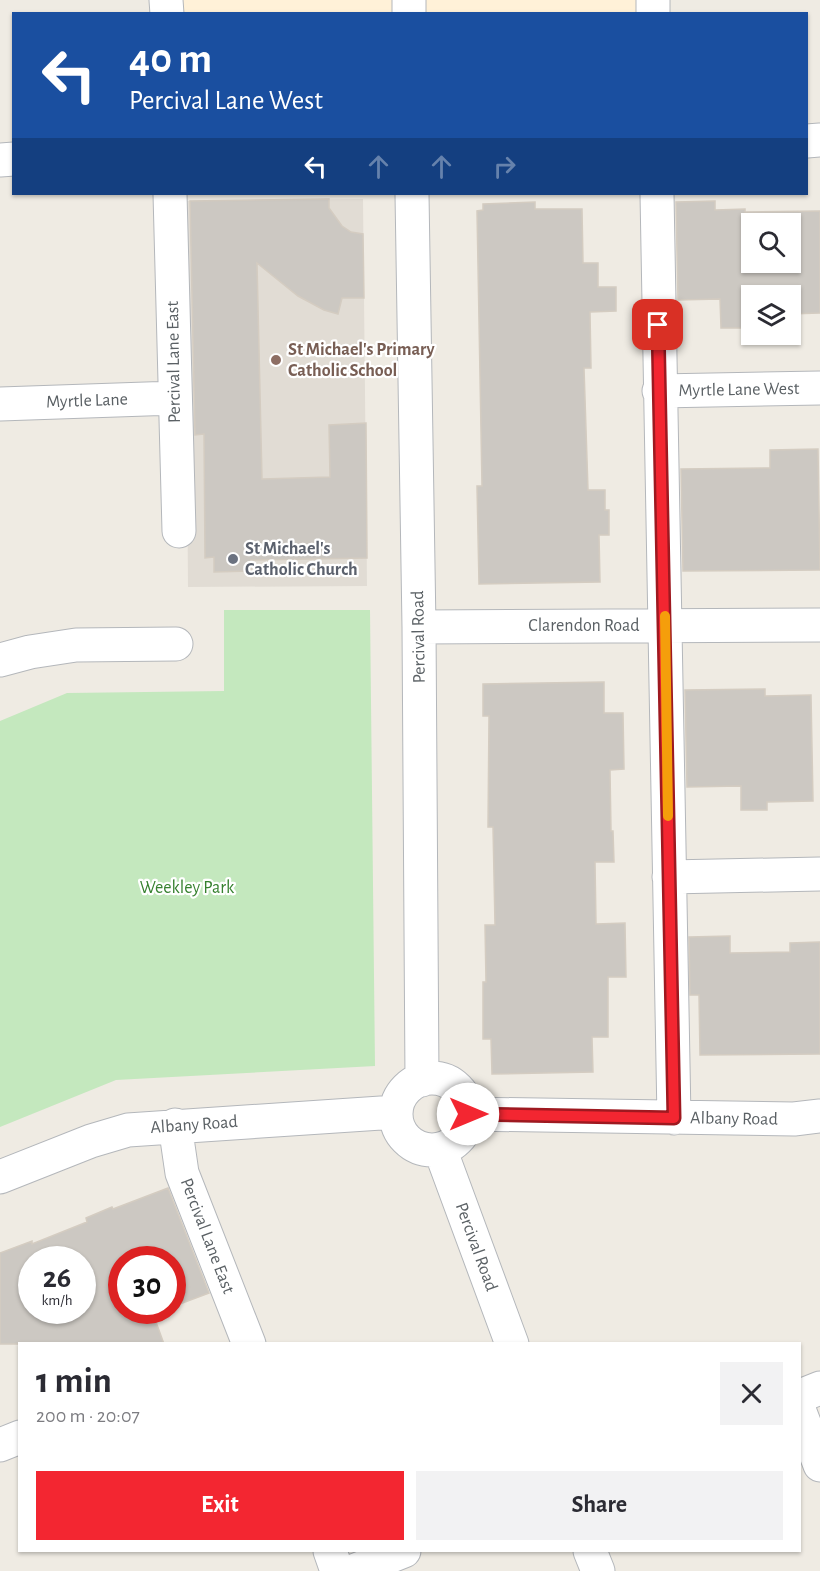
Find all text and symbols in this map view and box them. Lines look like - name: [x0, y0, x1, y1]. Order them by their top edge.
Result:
- icon: left: [30, 36, 108, 114]
- text: 40 m: [129, 38, 212, 80]
- text: Percival Lane West: [129, 87, 323, 114]
- icon: left: [299, 150, 332, 183]
- icon: ahead: [362, 150, 395, 183]
- icon: ahead: [425, 150, 458, 183]
- icon: right: [488, 150, 521, 183]
- map controls: [741, 213, 801, 345]
- button: search: [741, 213, 801, 273]
- button: layers: [741, 285, 801, 345]
- pin: [632, 299, 683, 350]
- street label: Percival Lane East: [164, 300, 184, 423]
- icon: arrive: [641, 308, 674, 341]
- place label: St Michael's Primary Catholic School: [288, 341, 435, 380]
- marker: St Michael's Primary Catholic School: [269, 353, 283, 367]
- street label: Myrtle Lane West: [678, 380, 800, 400]
- street label: Myrtle Lane: [46, 391, 128, 411]
- place label: St Michael's Catholic Church: [245, 540, 358, 579]
- marker: St Michael's Catholic Church: [226, 552, 240, 566]
- street label: Percival Road: [409, 590, 429, 684]
- street label: Clarendon Road: [528, 617, 640, 635]
- park label: Weekley Park: [140, 879, 235, 897]
- position arrow: [436, 1082, 500, 1146]
- street label: Albany Road: [690, 1109, 778, 1129]
- street label: Albany Road: [150, 1113, 238, 1137]
- street label: Percival Lane East: [177, 1176, 237, 1297]
- street label: Percival Road: [452, 1200, 500, 1294]
- speed limit sign: 30: [108, 1246, 186, 1324]
- text: 26: [43, 1263, 71, 1293]
- text: km/h: [42, 1293, 72, 1308]
- button: close: [720, 1362, 783, 1425]
- text: 1 min: [36, 1363, 112, 1399]
- text: 200 m · 20:07: [36, 1406, 140, 1426]
- button: Exit: [36, 1471, 404, 1540]
- button: Share: [416, 1471, 783, 1540]

